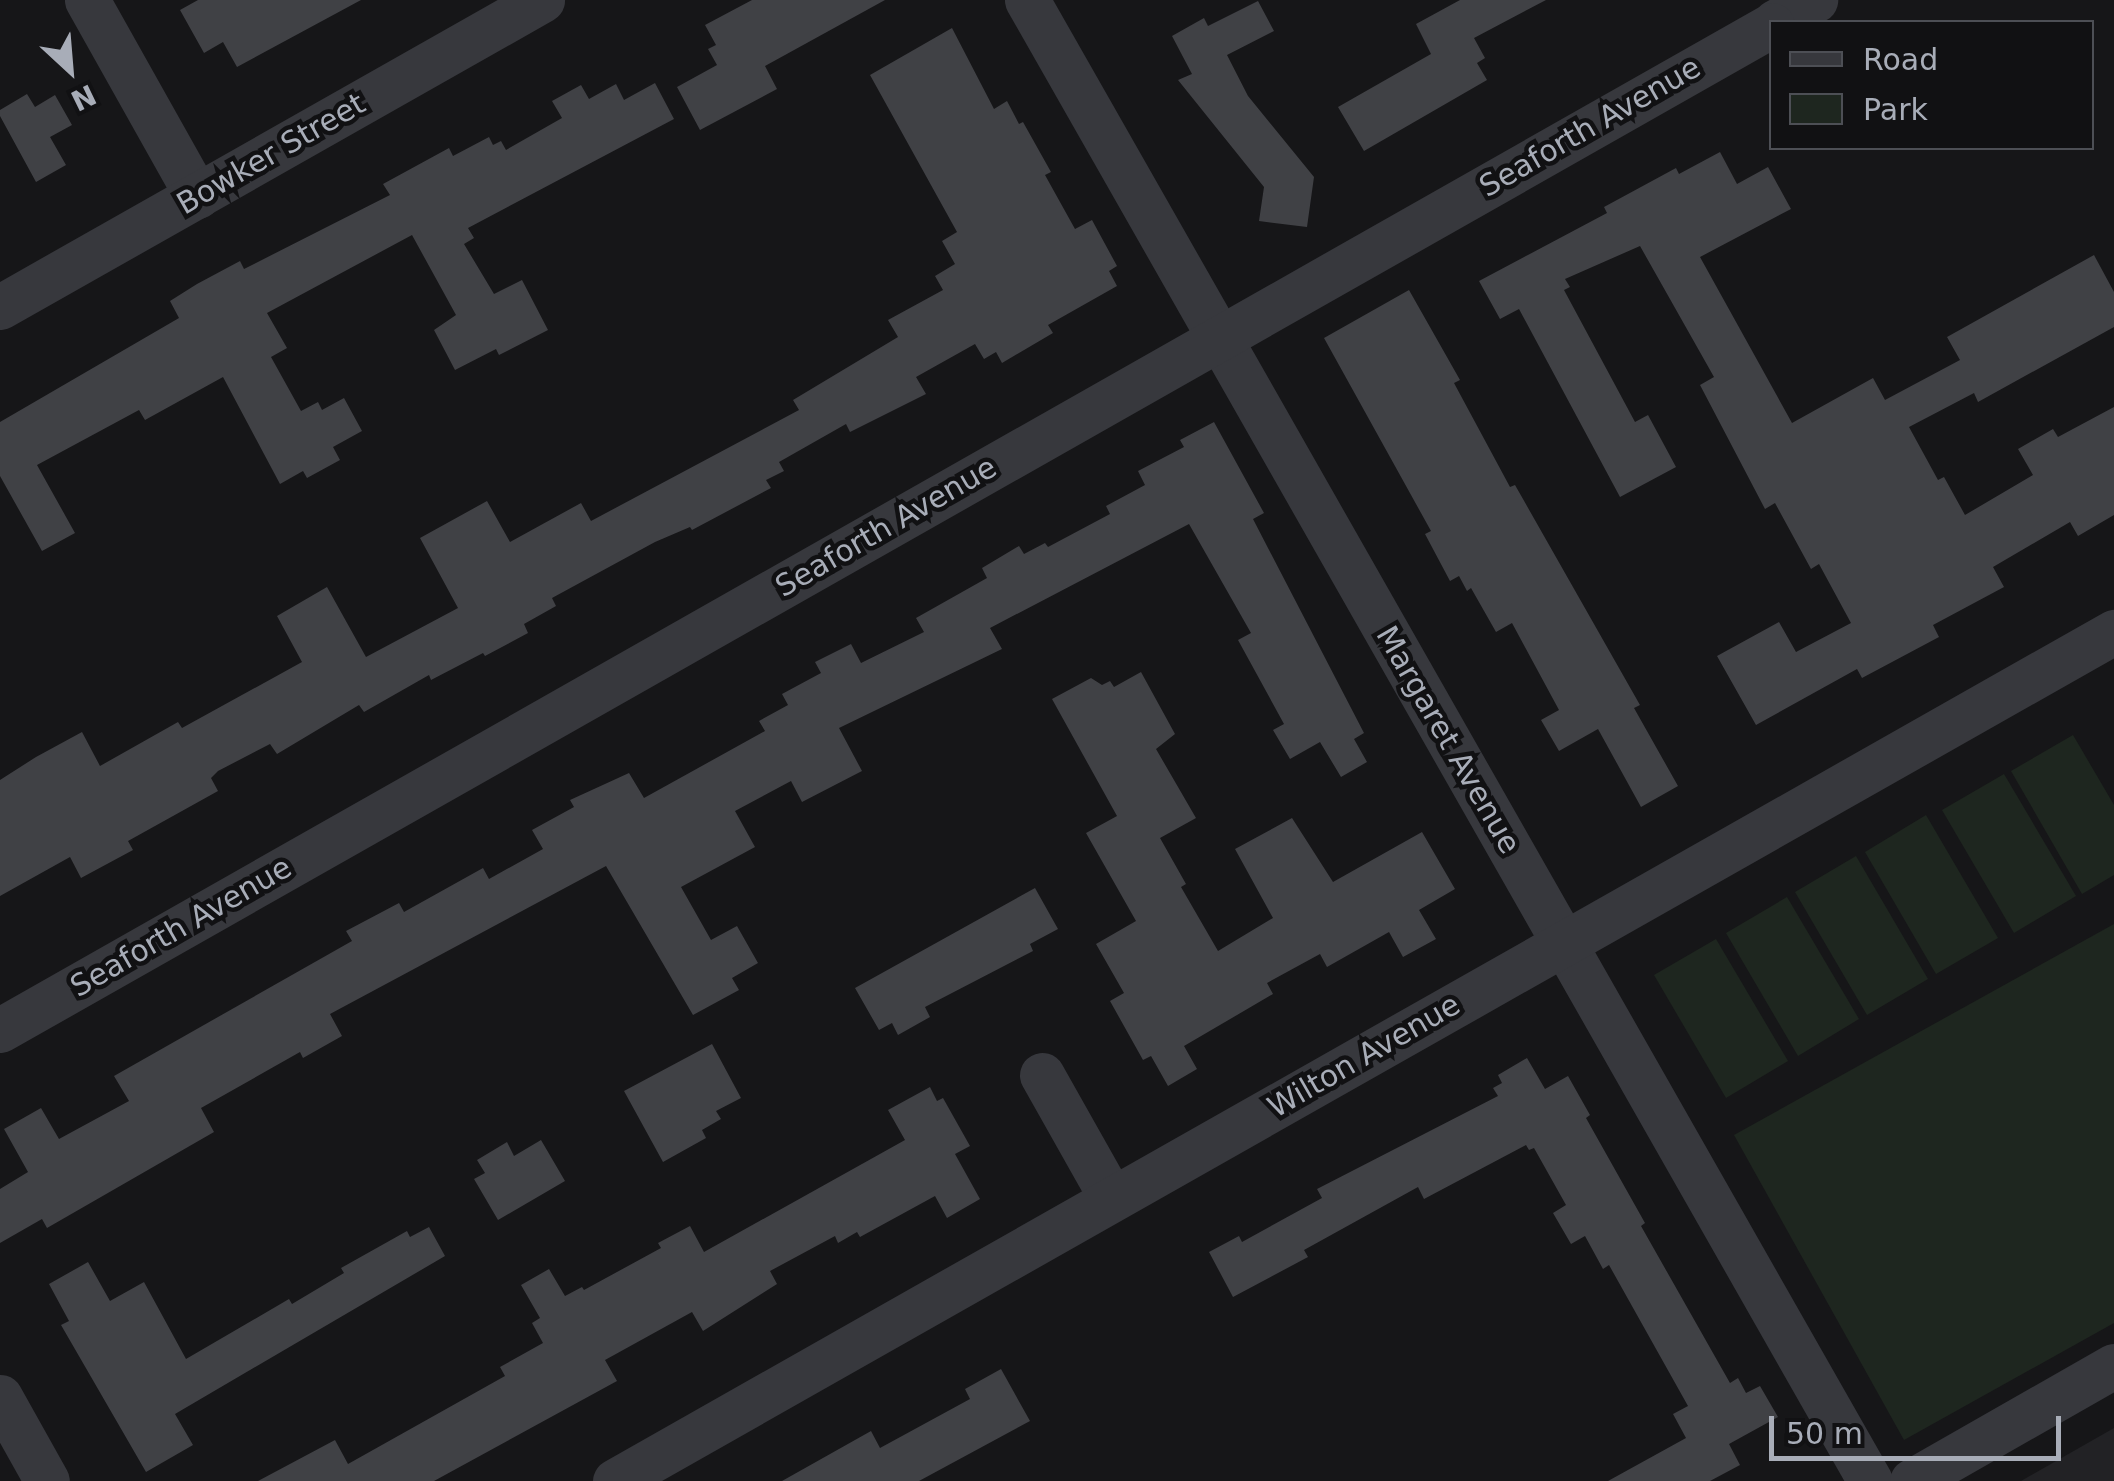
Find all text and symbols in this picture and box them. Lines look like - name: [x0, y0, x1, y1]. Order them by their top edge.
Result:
- north arrow: [20, 20, 120, 120]
- legend: [1769, 20, 2094, 150]
- text: Road: [1863, 42, 1938, 77]
- street label: Seaforth Avenue: [1473, 49, 1707, 205]
- text: N: [66, 77, 101, 117]
- street label: Bowker Street: [171, 86, 371, 222]
- text: Park: [1863, 92, 1928, 127]
- street label: Seaforth Avenue: [769, 449, 1003, 605]
- street label: Margaret Avenue: [1368, 620, 1528, 860]
- street label: Seaforth Avenue: [64, 849, 298, 1005]
- street label: Wilton Avenue: [1262, 986, 1466, 1126]
- scale bar: [1774, 1396, 2066, 1458]
- text: 50 m: [1786, 1416, 1863, 1451]

